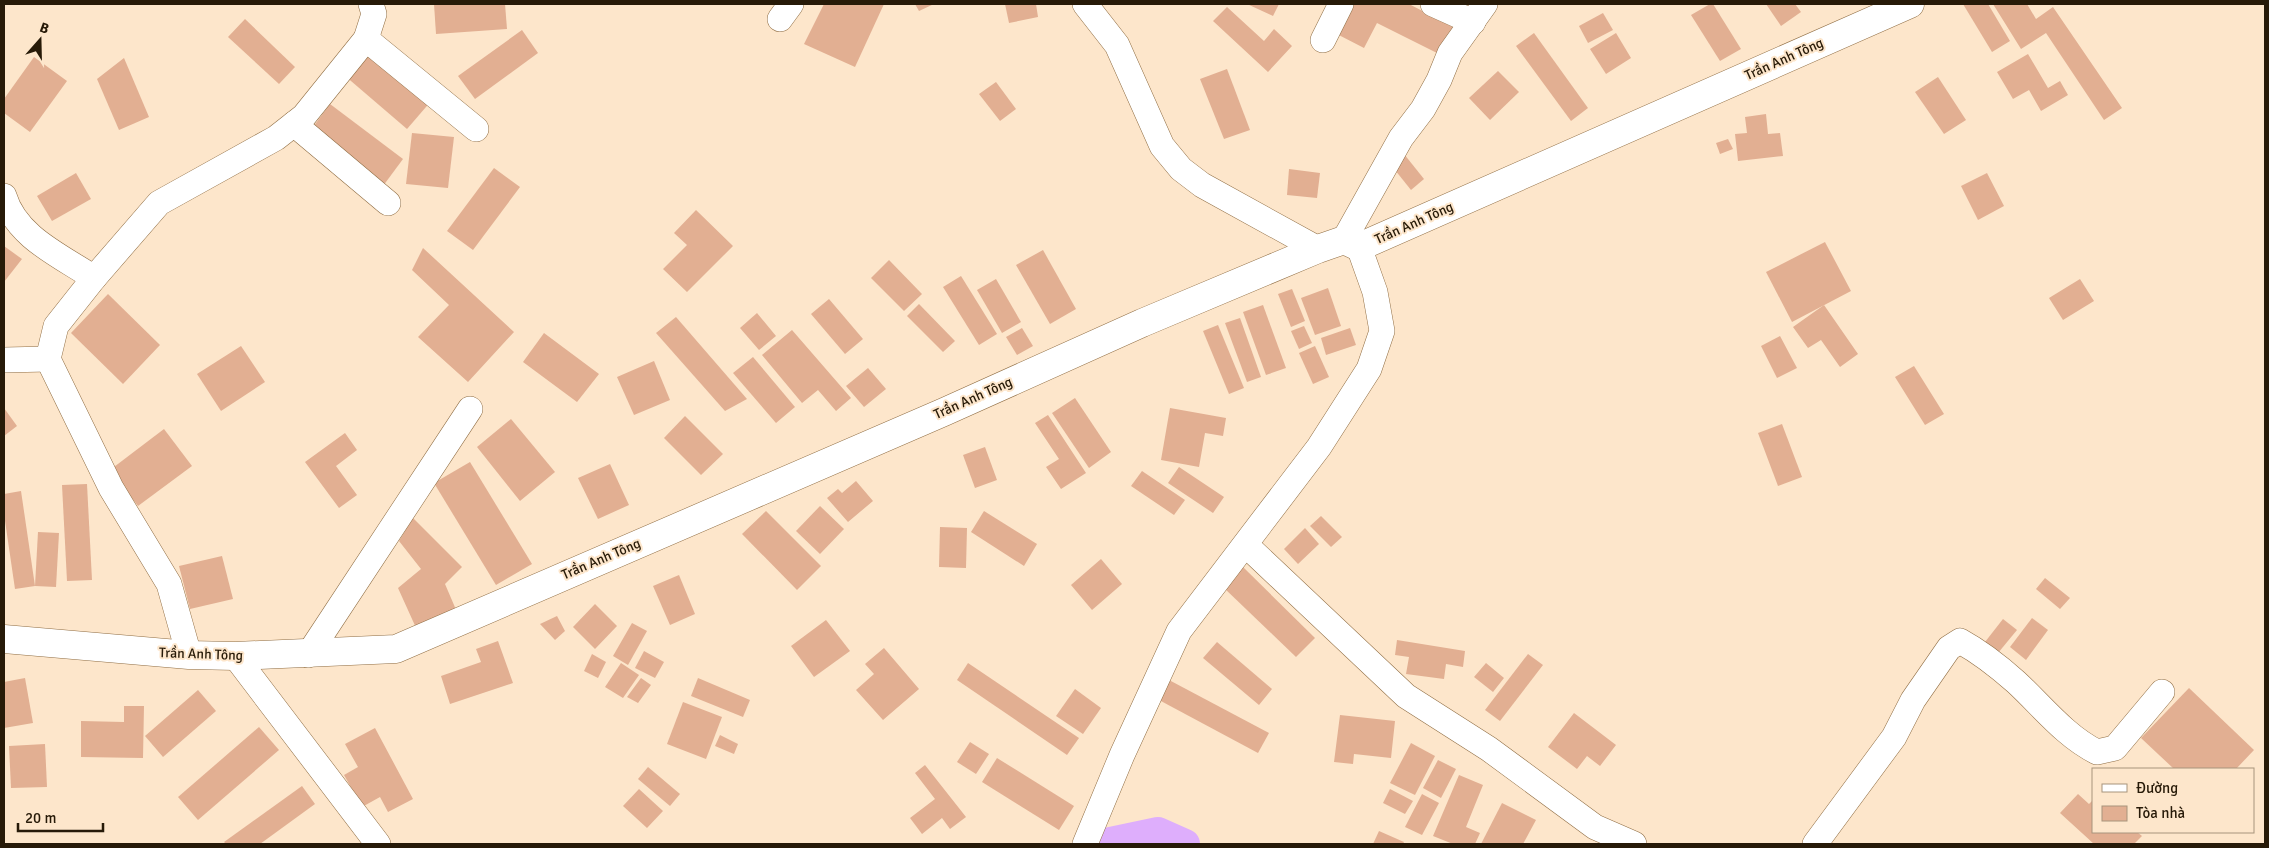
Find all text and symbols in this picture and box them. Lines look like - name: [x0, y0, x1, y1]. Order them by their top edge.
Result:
- north arrow: [15, 15, 65, 65]
- text: B: [37, 19, 52, 38]
- street label: Trần Anh Tông: [1742, 34, 1826, 84]
- street label: Trần Anh Tông: [1372, 198, 1456, 248]
- street label: Trần Anh Tông: [931, 373, 1015, 423]
- street label: Trần Anh Tông: [559, 535, 643, 583]
- street label: Trần Anh Tông: [159, 644, 243, 664]
- legend: [2092, 768, 2254, 833]
- text: Đường: [2136, 779, 2178, 797]
- scale bar: [18, 800, 102, 832]
- text: Tòa nhà: [2136, 804, 2185, 822]
- text: 20 m: [25, 809, 56, 827]

